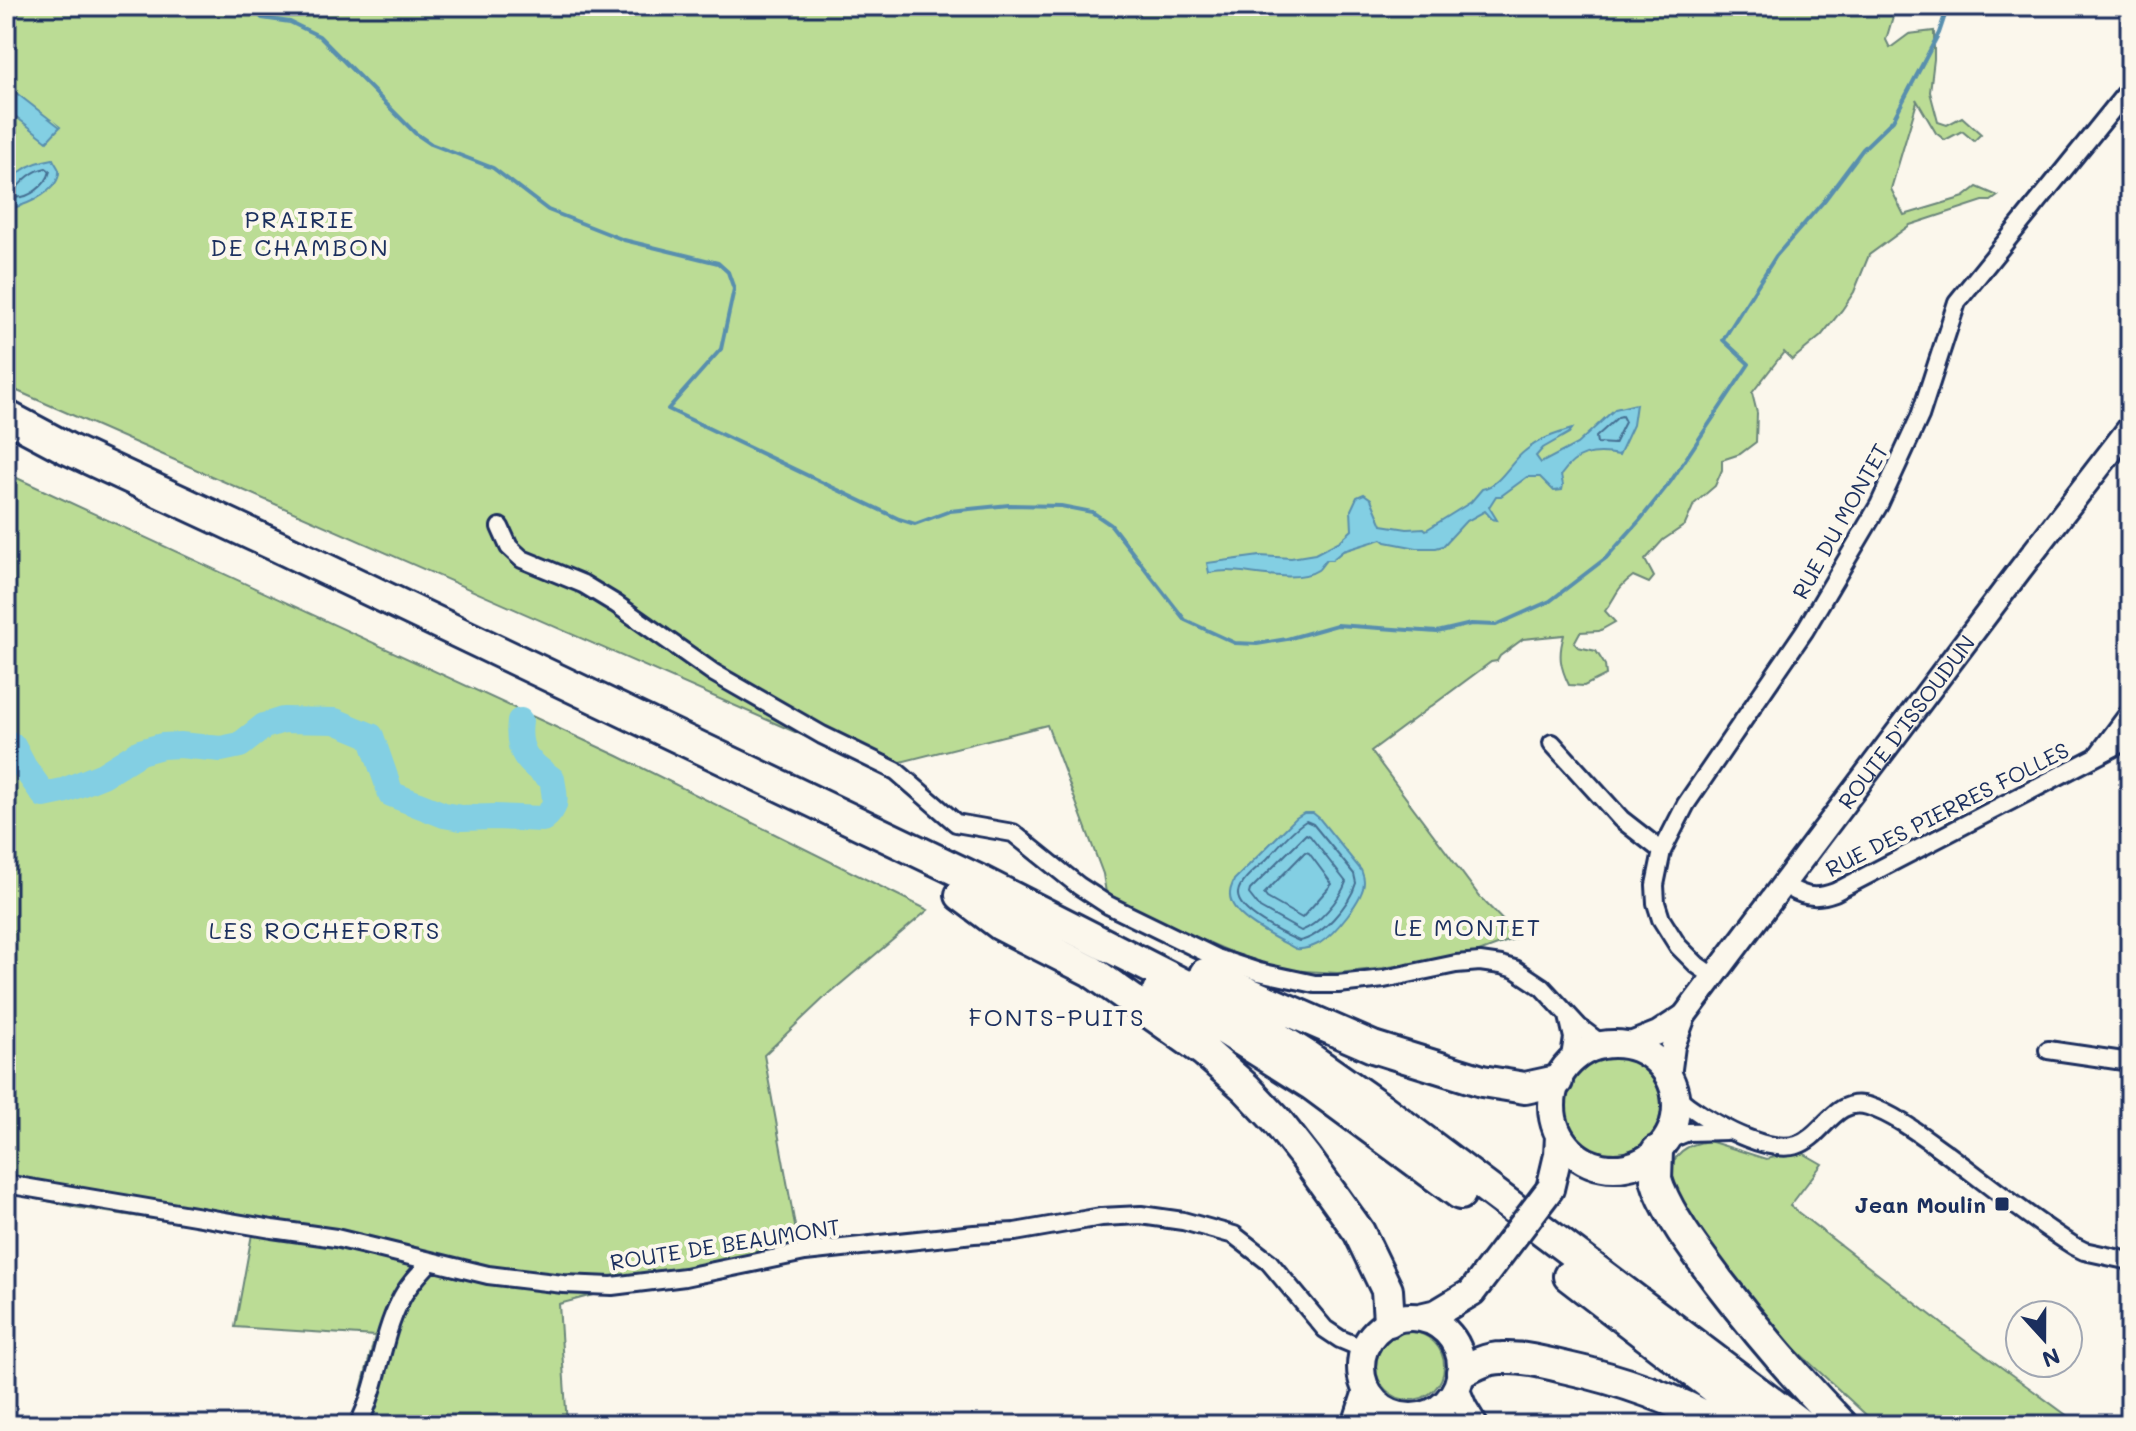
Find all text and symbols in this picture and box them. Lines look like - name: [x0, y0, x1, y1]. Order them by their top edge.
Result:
- district label: PRAIRIE DE CHAMBON: [210, 203, 390, 262]
- street label: RUE DU MONTET: [1785, 438, 1895, 604]
- street label: ROUTE D'ISSOUDUN: [1831, 629, 1981, 814]
- street label: RUE DES PIERRES FOLLES: [1820, 735, 2074, 883]
- district label: LE MONTET: [1394, 911, 1542, 942]
- district label: LES ROCHEFORTS: [209, 914, 441, 945]
- district label: FONTS-PUITS: [968, 1001, 1146, 1032]
- place label: Jean Moulin: [1855, 1190, 1986, 1219]
- marker: Jean Moulin: [1993, 1195, 2011, 1213]
- street label: ROUTE DE BEAUMONT: [608, 1211, 842, 1277]
- north arrow: [2004, 1299, 2084, 1379]
- text: N: [2038, 1342, 2064, 1375]

